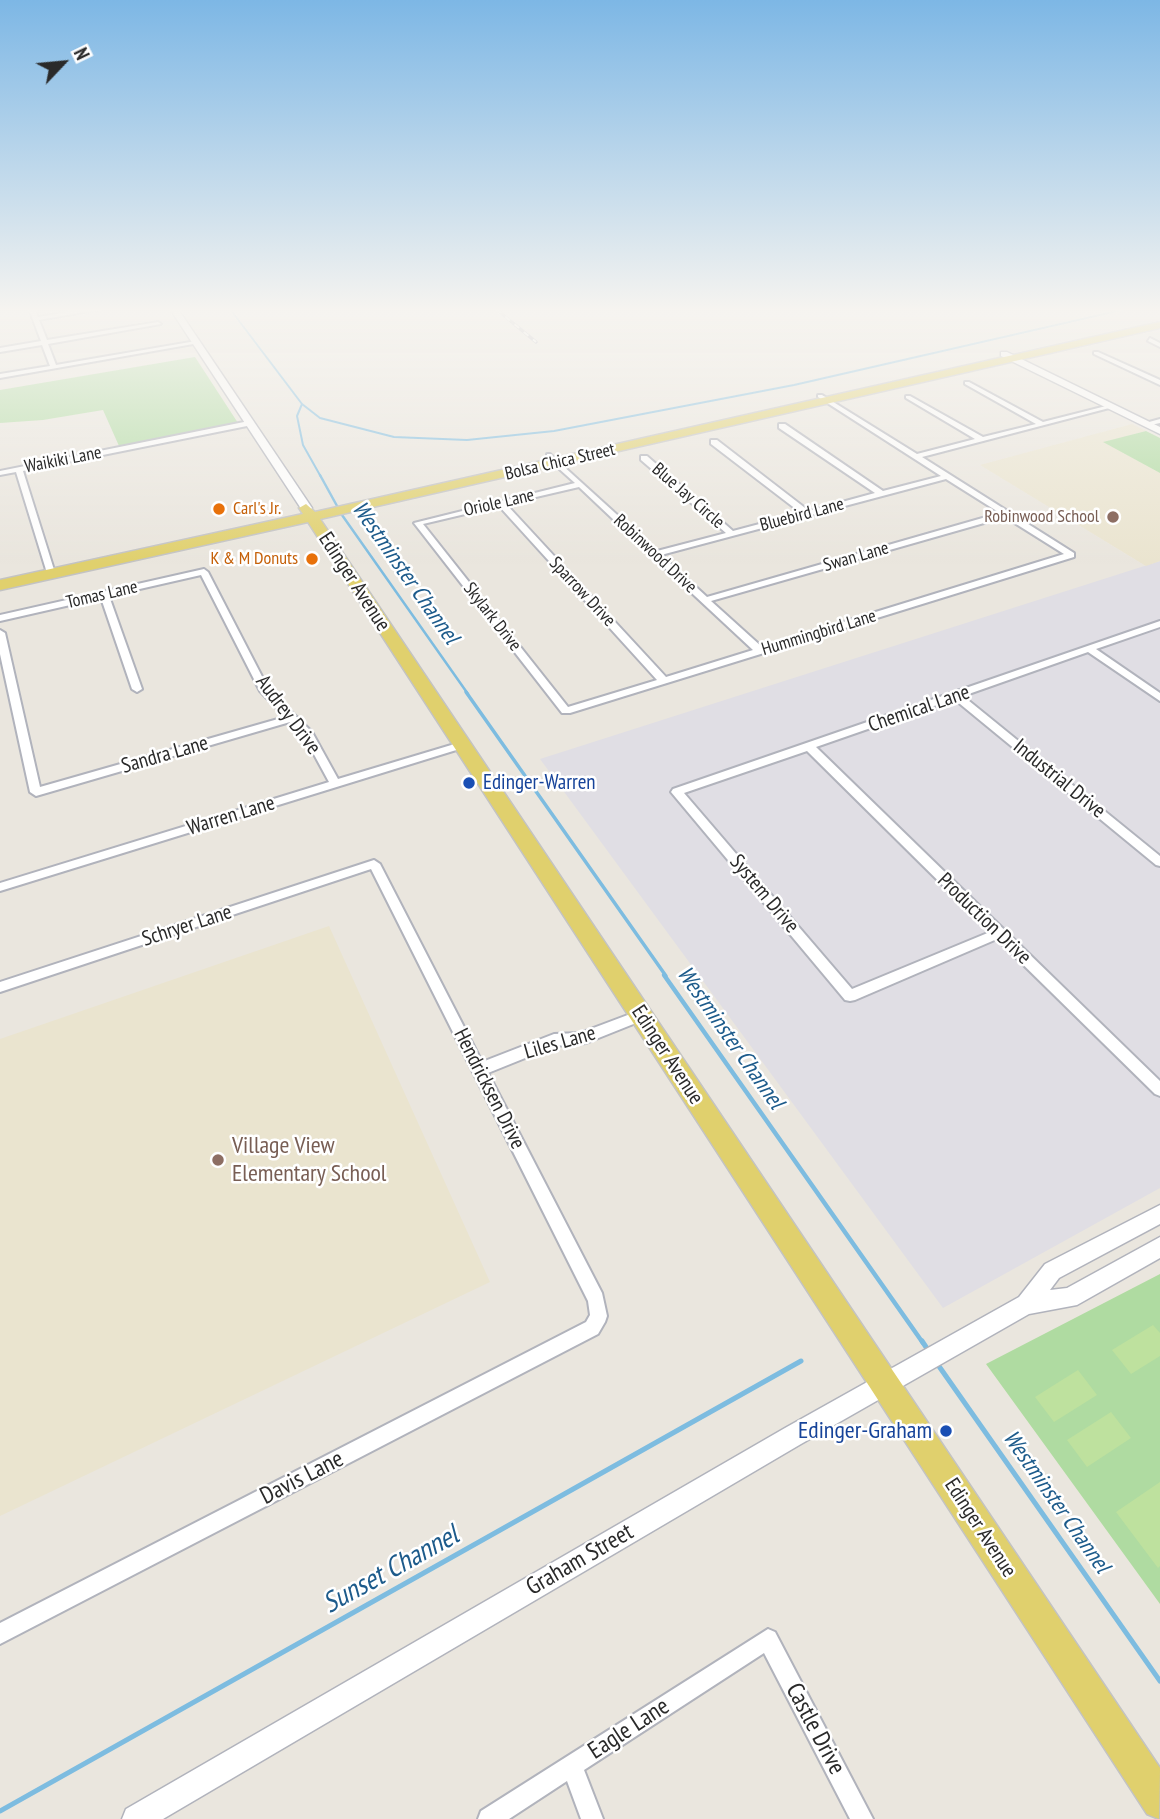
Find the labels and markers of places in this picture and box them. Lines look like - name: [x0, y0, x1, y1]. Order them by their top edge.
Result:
- place label: Carl's Jr.: [233, 498, 281, 520]
- marker: Carl's Jr.: [211, 501, 227, 517]
- place label: Robinwood School: [984, 506, 1099, 528]
- marker: Robinwood School: [1105, 509, 1121, 525]
- place label: K & M Donuts: [210, 548, 298, 570]
- marker: K & M Donuts: [304, 551, 320, 567]
- place label: Edinger-Warren: [483, 770, 596, 796]
- marker: Edinger-Warren: [461, 775, 477, 791]
- place label: Village View Elementary School: [232, 1132, 386, 1188]
- marker: Village View Elementary School: [210, 1152, 226, 1168]
- place label: Edinger-Graham: [798, 1417, 932, 1445]
- marker: Edinger-Graham: [938, 1423, 954, 1439]

